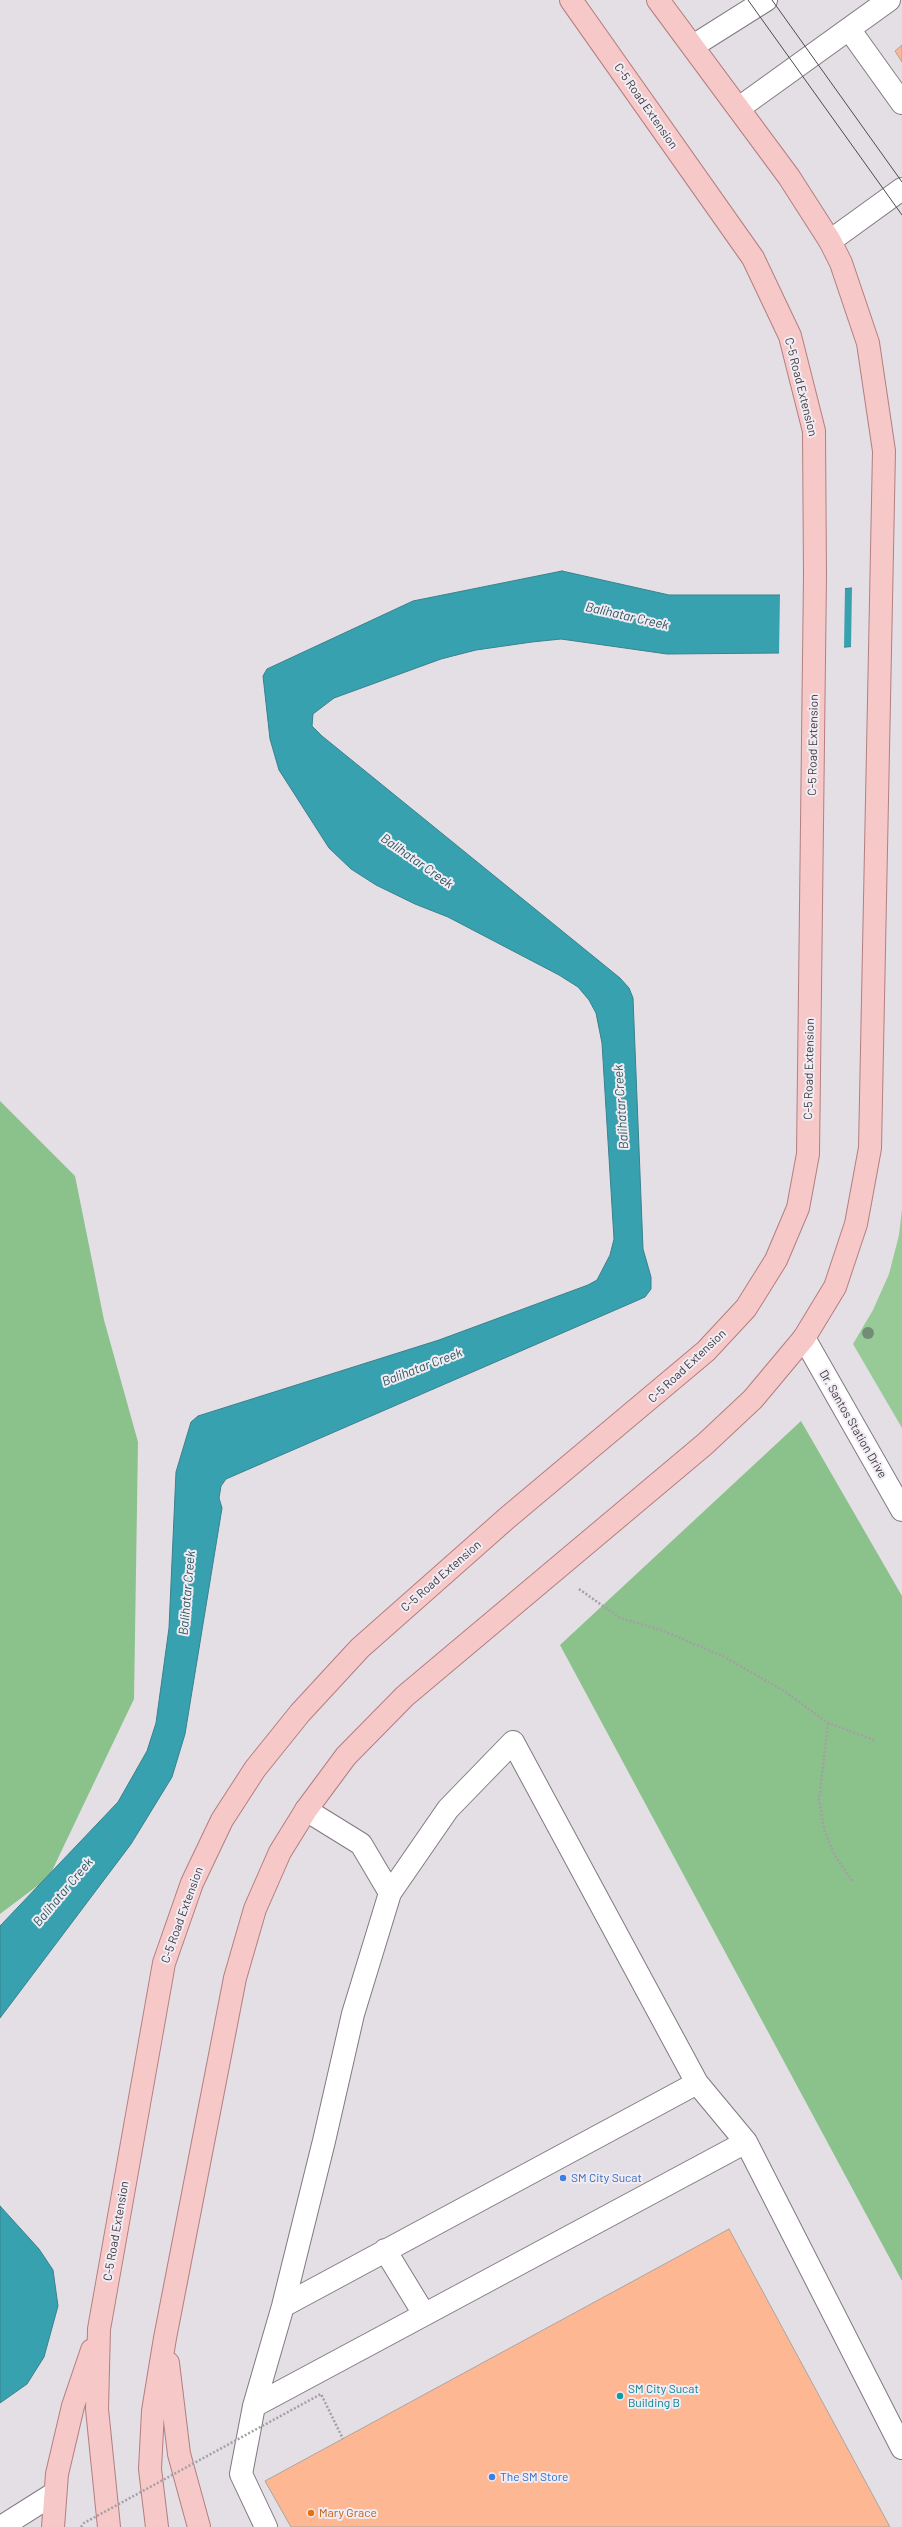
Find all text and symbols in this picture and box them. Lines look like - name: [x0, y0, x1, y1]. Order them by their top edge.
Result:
- street label: C-5 Road Extension: [611, 60, 681, 152]
- street label: C-5 Road Extension: [782, 336, 820, 438]
- water label: Balihatar Creek: [584, 599, 670, 633]
- street label: C-5 Road Extension: [805, 694, 821, 796]
- water label: Balihatar Creek: [378, 830, 456, 892]
- street label: C-5 Road Extension: [801, 1018, 817, 1120]
- water label: Balihatar Creek: [610, 1064, 632, 1150]
- street label: C-5 Road Extension: [645, 1326, 729, 1406]
- water label: Balihatar Creek: [380, 1345, 464, 1389]
- street label: Dr. Santos Station Drive: [816, 1367, 890, 1481]
- street label: C-5 Road Extension: [398, 1537, 484, 1615]
- water label: Balihatar Creek: [176, 1550, 198, 1636]
- water label: Balihatar Creek: [30, 1855, 96, 1929]
- street label: C-5 Road Extension: [158, 1865, 206, 1965]
- place label: SM City Sucat: [571, 2171, 642, 2185]
- marker: SM City Sucat: [558, 2173, 568, 2183]
- street label: C-5 Road Extension: [100, 2180, 132, 2282]
- place label: SM City Sucat Building B: [628, 2382, 699, 2410]
- marker: SM City Sucat Building B: [615, 2391, 625, 2401]
- place label: The SM Store: [500, 2470, 568, 2484]
- marker: The SM Store: [487, 2472, 497, 2482]
- place label: Mary Grace: [319, 2506, 377, 2520]
- marker: Mary Grace: [306, 2508, 316, 2518]

